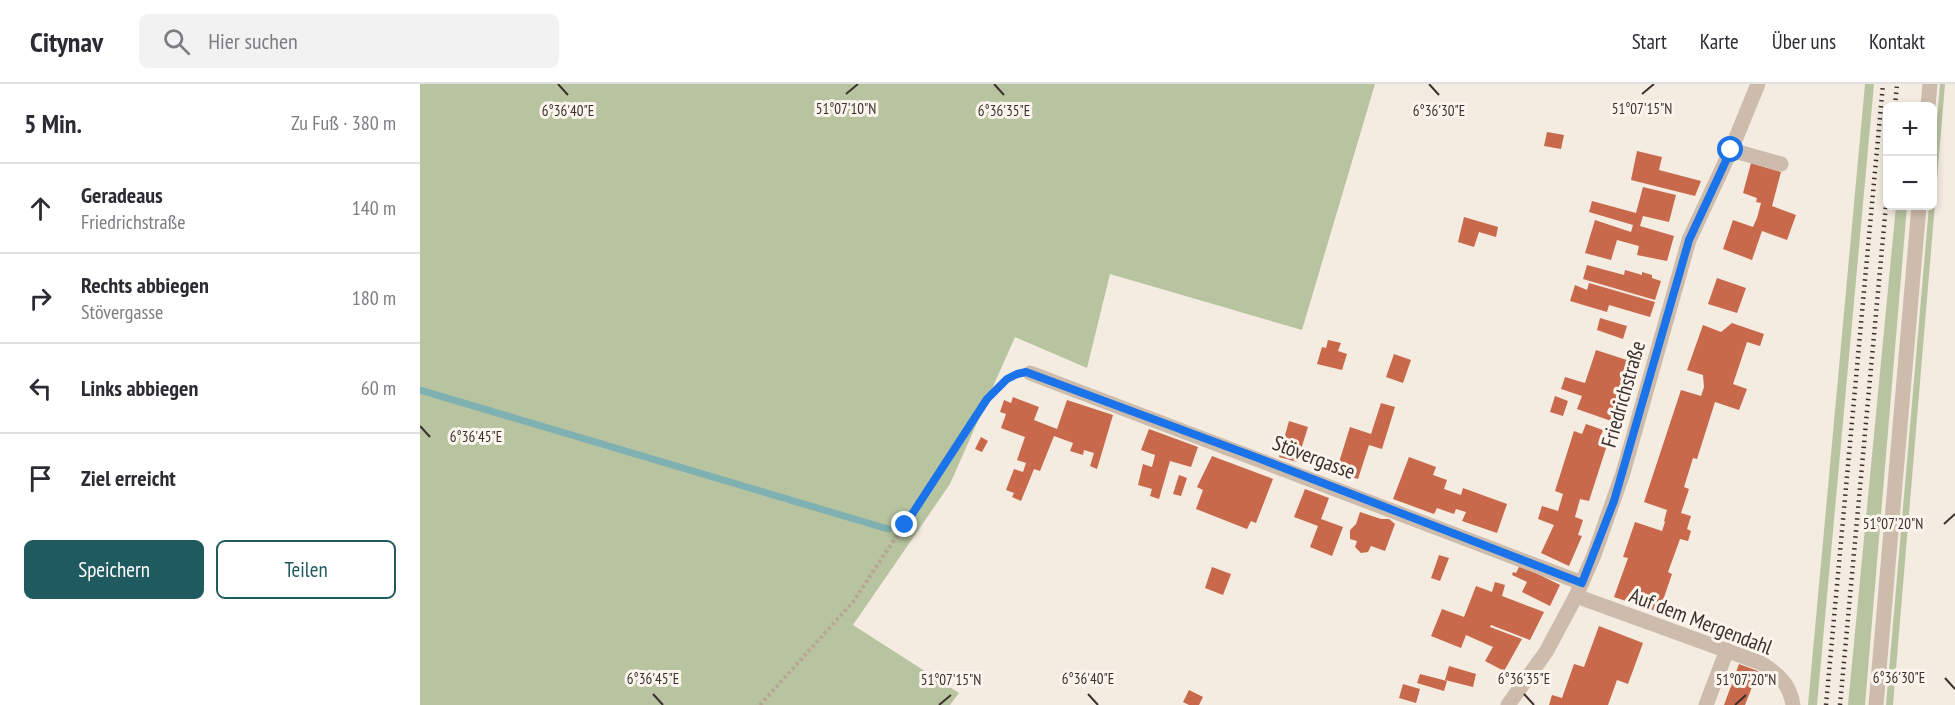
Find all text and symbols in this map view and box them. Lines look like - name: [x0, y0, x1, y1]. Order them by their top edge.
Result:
- search box: [139, 14, 559, 68]
- text: Citynav: [30, 23, 103, 60]
- icon: search: [160, 25, 193, 58]
- text: Hier suchen: [208, 27, 298, 55]
- text: Start: [1632, 28, 1667, 55]
- text: Karte: [1700, 28, 1739, 55]
- text: Über uns: [1772, 28, 1836, 55]
- text: Kontakt: [1869, 28, 1925, 55]
- text: 51°07'10"N: [816, 99, 876, 118]
- text: 51°07'15"N: [1612, 99, 1672, 118]
- text: 6°36'40"E: [542, 101, 594, 120]
- text: 6°36'35"E: [978, 101, 1030, 120]
- text: 6°36'30"E: [1413, 101, 1465, 120]
- map controls: [1883, 102, 1937, 210]
- button: +: [1883, 102, 1937, 156]
- text: 5 Min.: [24, 107, 82, 140]
- text: Zu Fuß · 380 m: [291, 110, 396, 136]
- route start: [1717, 136, 1743, 162]
- button: −: [1883, 156, 1937, 210]
- text: Geradeaus: [81, 181, 163, 209]
- icon: ahead: [24, 192, 57, 225]
- text: 140 m: [352, 195, 396, 221]
- text: Friedrichstraße: [81, 209, 186, 235]
- text: Rechts abbiegen: [81, 271, 209, 299]
- icon: right: [24, 282, 57, 315]
- text: 180 m: [352, 285, 396, 311]
- text: Stövergasse: [81, 299, 163, 325]
- street label: Friedrichstraße: [1595, 338, 1651, 450]
- icon: left: [24, 372, 57, 405]
- text: Links abbiegen: [81, 374, 198, 402]
- text: 60 m: [361, 375, 396, 401]
- text: 6°36'45"E: [450, 427, 502, 446]
- street label: Stövergasse: [1269, 429, 1359, 485]
- icon: arrive: [24, 462, 57, 495]
- text: Ziel erreicht: [81, 464, 176, 492]
- route end: [891, 511, 917, 537]
- text: 51°07'20"N: [1863, 514, 1923, 533]
- button: Speichern: [24, 540, 204, 599]
- button: Teilen: [216, 540, 396, 599]
- street label: Auf dem Mergendahl: [1626, 581, 1777, 661]
- text: 6°36'30"E: [1873, 668, 1925, 687]
- text: 6°36'45"E: [627, 669, 679, 688]
- text: 6°36'40"E: [1062, 669, 1114, 688]
- text: 6°36'35"E: [1498, 669, 1550, 688]
- text: 51°07'15"N: [921, 670, 981, 689]
- text: 51°07'20"N: [1716, 670, 1776, 689]

